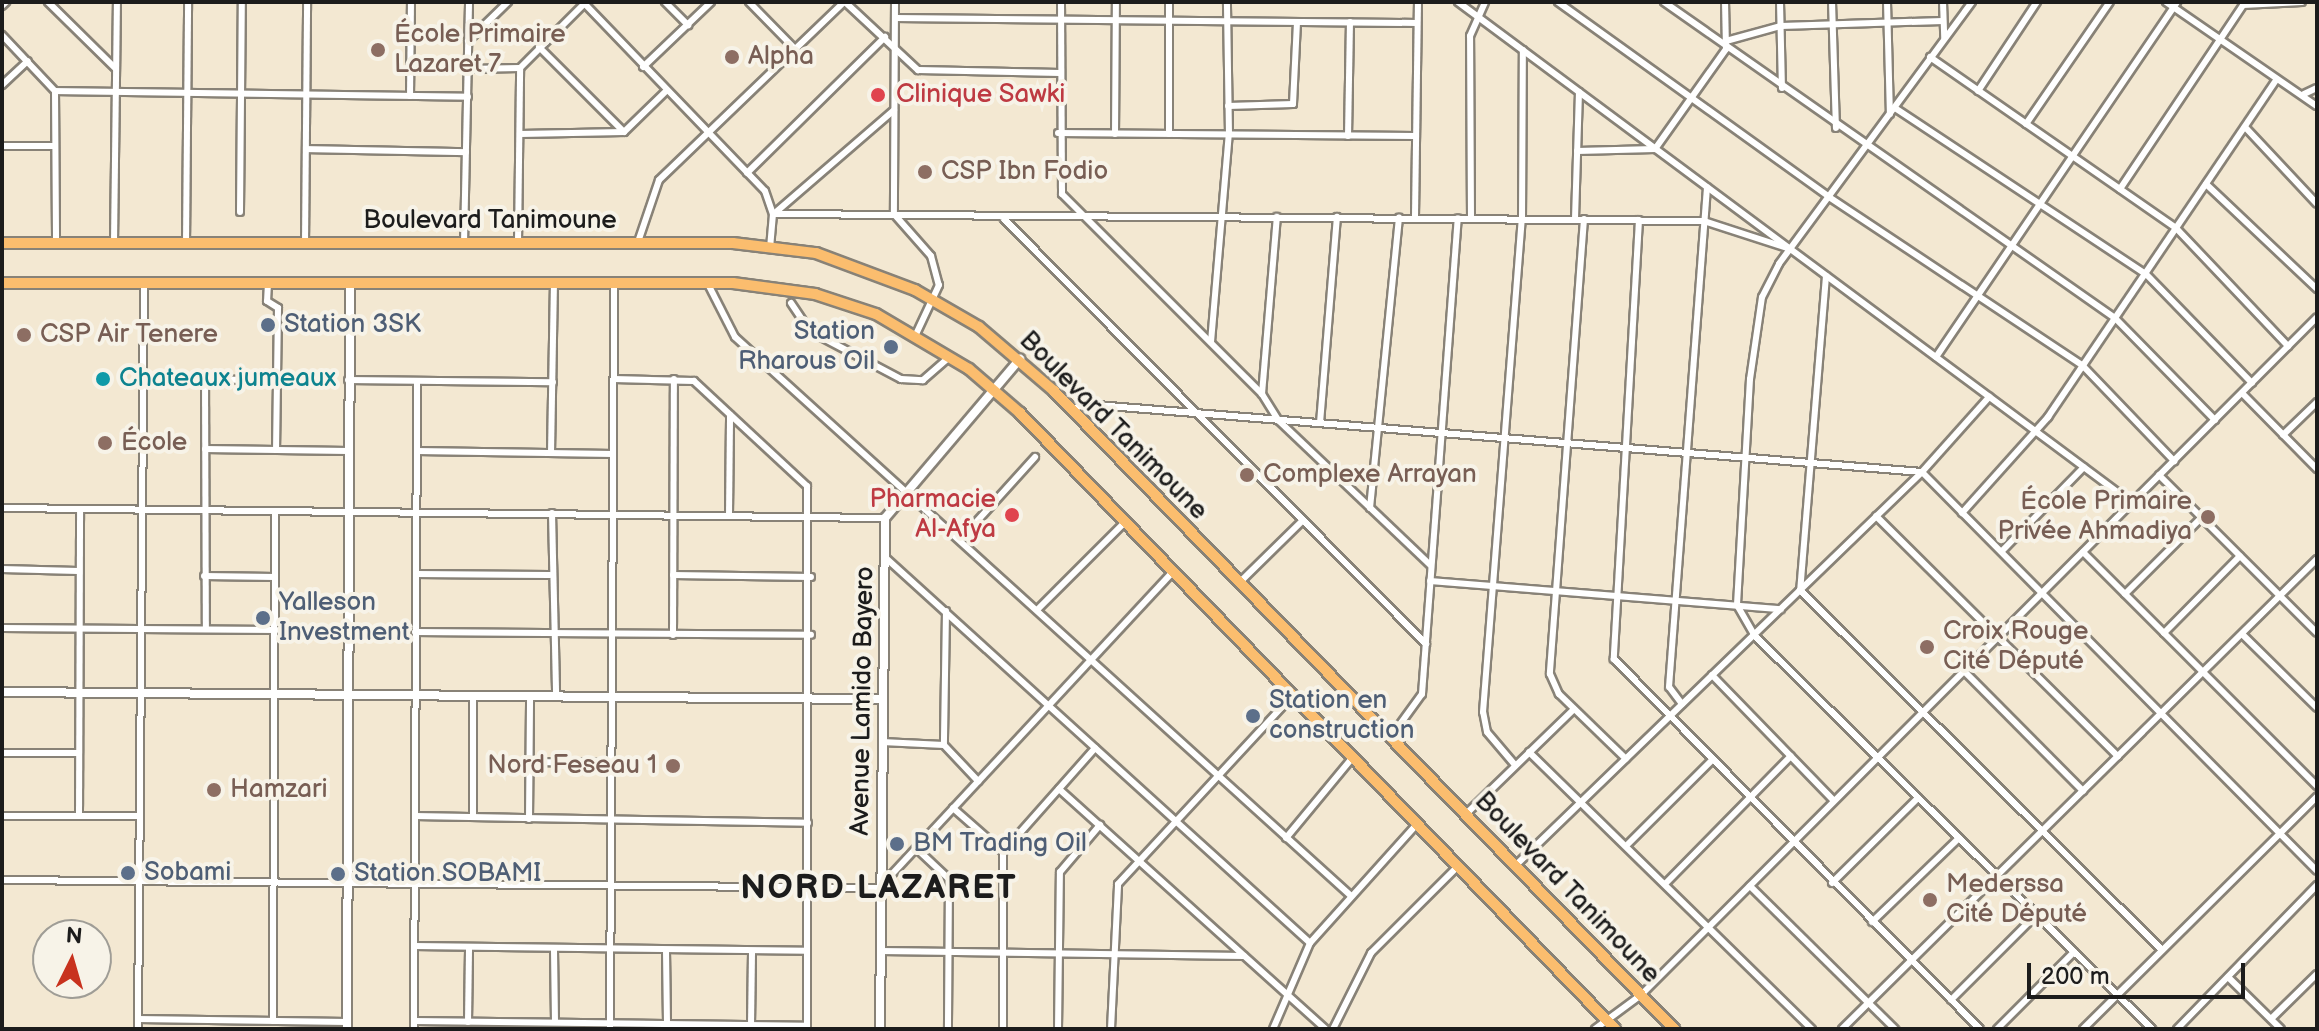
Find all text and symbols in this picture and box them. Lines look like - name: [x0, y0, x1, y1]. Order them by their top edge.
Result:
- place label: École Primaire Lazaret 7: [394, 19, 566, 80]
- marker: École Primaire Lazaret 7: [369, 41, 387, 59]
- place label: Alpha: [748, 41, 814, 73]
- marker: Alpha: [723, 48, 741, 66]
- place label: Clinique Sawki: [896, 79, 1066, 111]
- marker: Clinique Sawki: [867, 84, 889, 106]
- place label: CSP Ibn Fodio: [941, 156, 1108, 188]
- marker: CSP Ibn Fodio: [916, 163, 934, 181]
- street label: Boulevard Tanimoune: [363, 205, 617, 237]
- place label: Station 3SK: [284, 309, 421, 341]
- marker: Station 3SK: [259, 316, 277, 334]
- place label: Station Rharous Oil: [738, 316, 875, 378]
- place label: CSP Air Tenere: [40, 319, 219, 351]
- street label: Boulevard Tanimoune: [1012, 325, 1214, 527]
- marker: CSP Air Tenere: [15, 326, 33, 344]
- marker: Station Rharous Oil: [882, 338, 900, 356]
- place label: Chateaux jumeaux: [119, 363, 337, 395]
- marker: Chateaux jumeaux: [94, 370, 112, 388]
- place label: École: [121, 427, 187, 459]
- marker: École: [96, 434, 114, 452]
- place label: Complexe Arrayan: [1263, 459, 1477, 491]
- marker: Complexe Arrayan: [1238, 466, 1256, 484]
- place label: Pharmacie Al-Afya: [870, 484, 996, 546]
- place label: École Primaire Privée Ahmadiya: [1998, 486, 2192, 548]
- marker: Pharmacie Al-Afya: [1003, 506, 1021, 524]
- marker: École Primaire Privée Ahmadiya: [2199, 508, 2217, 526]
- street label: Avenue Lamido Bayero: [845, 566, 881, 836]
- place label: Yalleson Investment: [279, 587, 410, 648]
- marker: Yalleson Investment: [254, 609, 272, 627]
- place label: Croix Rouge Cité Député: [1943, 616, 2088, 678]
- marker: Croix Rouge Cité Député: [1918, 638, 1936, 656]
- place label: Station en construction: [1269, 685, 1414, 746]
- marker: Station en construction: [1244, 707, 1262, 725]
- place label: Nord Feseau 1: [487, 750, 657, 782]
- marker: Nord Feseau 1: [664, 757, 682, 775]
- place label: Hamzari: [230, 774, 328, 806]
- marker: Hamzari: [205, 781, 223, 799]
- street label: Boulevard Tanimoune: [1467, 786, 1667, 990]
- place label: BM Trading Oil: [913, 828, 1088, 860]
- marker: BM Trading Oil: [888, 835, 906, 853]
- place label: Sobami: [144, 857, 231, 889]
- place label: Station SOBAMI: [354, 858, 542, 890]
- marker: Sobami: [119, 864, 137, 882]
- marker: Station SOBAMI: [329, 865, 347, 883]
- district label: NORD LAZARET: [740, 868, 1018, 908]
- place label: Mederssa Cité Député: [1946, 869, 2087, 930]
- marker: Mederssa Cité Député: [1921, 891, 1939, 909]
- north arrow: [32, 919, 112, 999]
- text: N: [65, 922, 83, 951]
- scale bar: [2031, 947, 2249, 997]
- text: 200 m: [2041, 962, 2110, 991]

